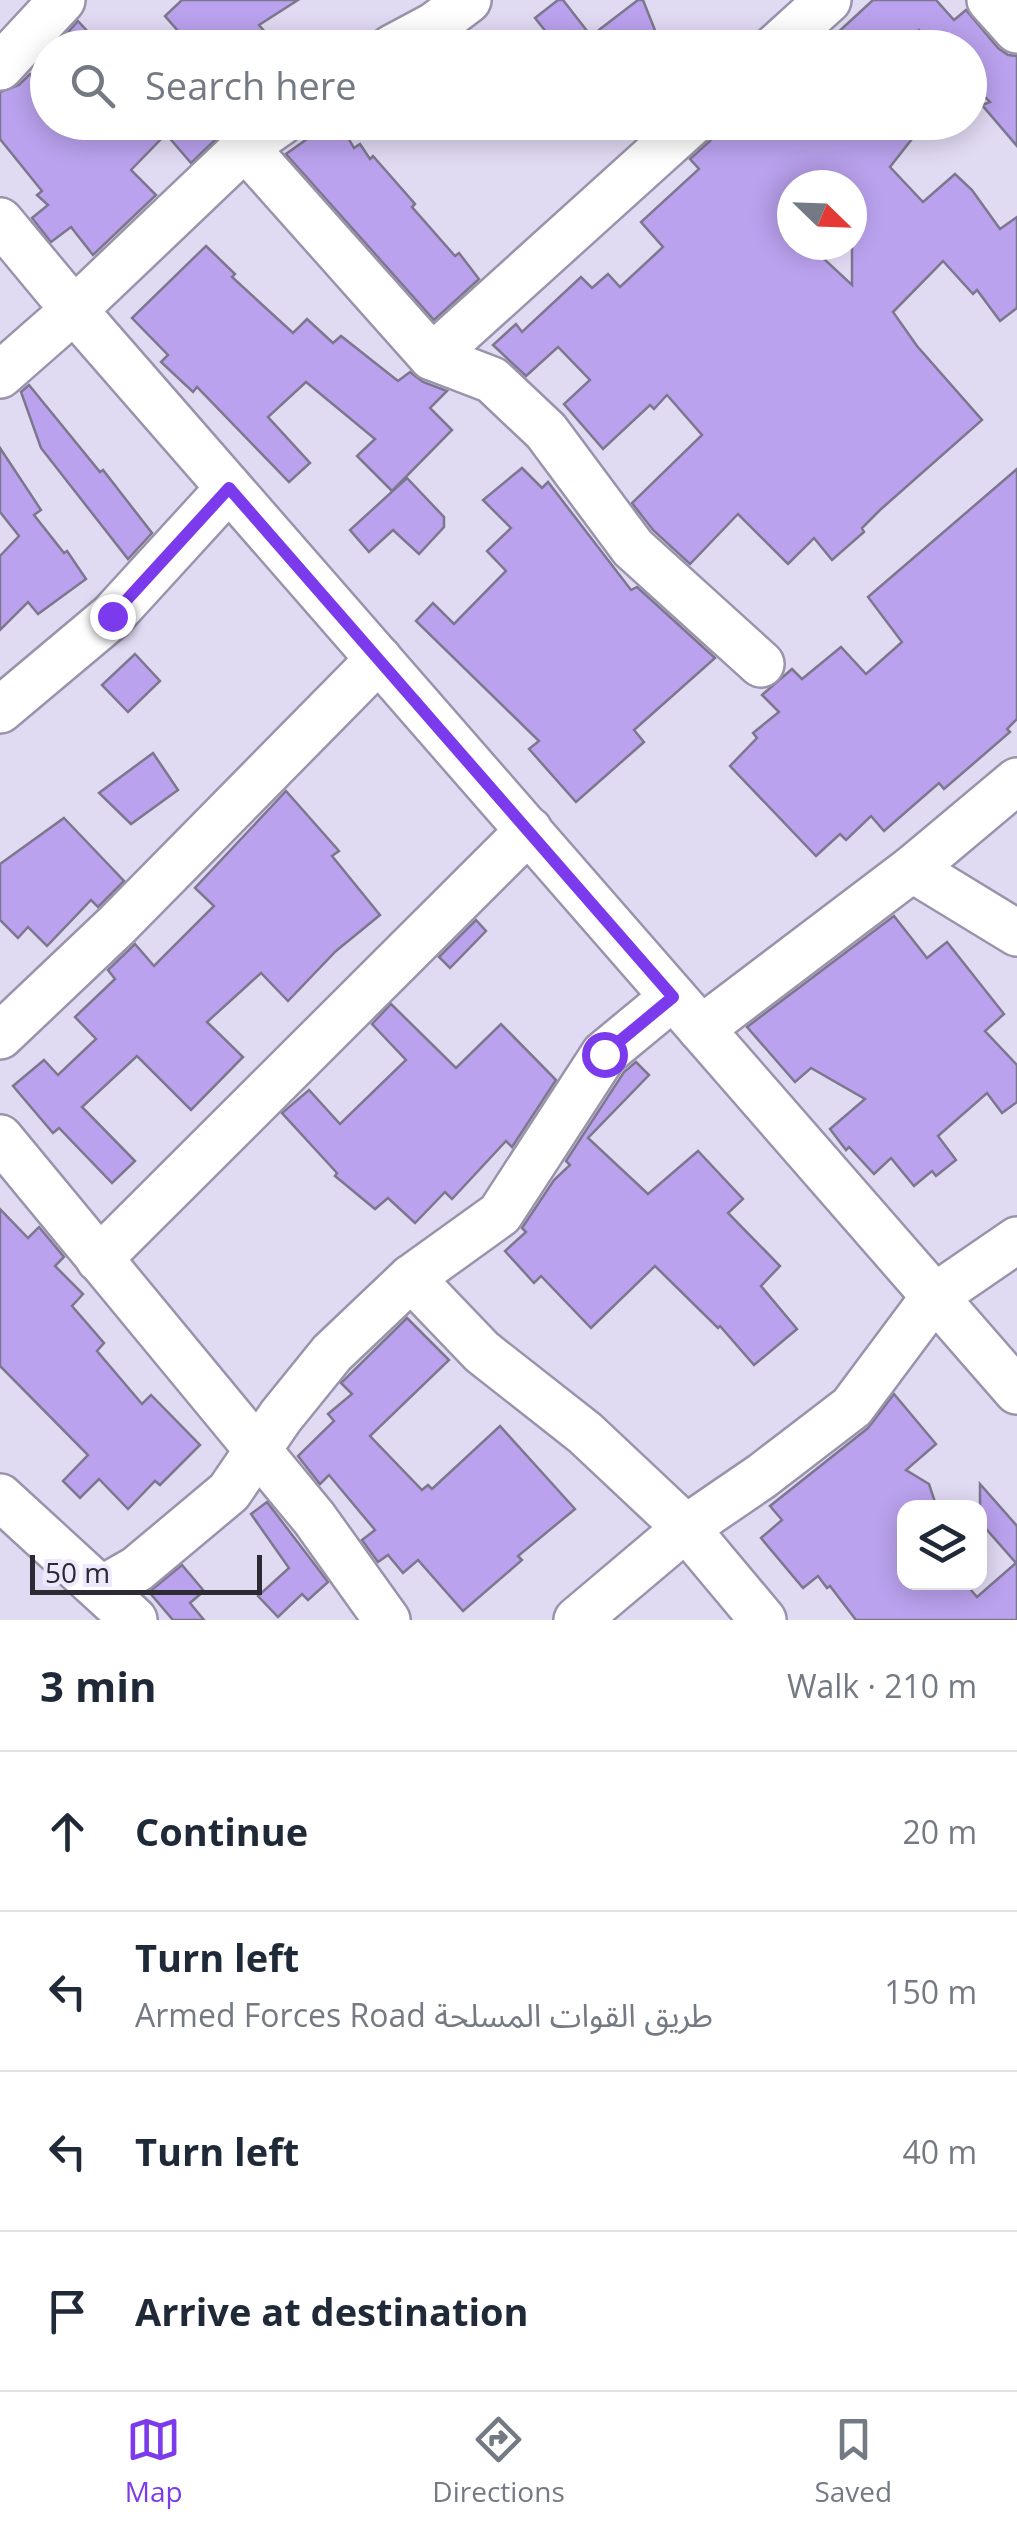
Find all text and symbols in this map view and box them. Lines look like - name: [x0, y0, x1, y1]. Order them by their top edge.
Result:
- search box: [30, 30, 987, 140]
- icon: search: [65, 58, 120, 113]
- text: Search here: [145, 59, 357, 111]
- north arrow: [777, 170, 867, 260]
- route end: [90, 594, 136, 640]
- route start: [582, 1032, 628, 1078]
- map controls: [897, 1500, 987, 1590]
- button: layers: [897, 1500, 987, 1590]
- scale bar: [30, 1550, 262, 1594]
- text: 50 m: [45, 1553, 110, 1591]
- text: 3 min: [40, 1657, 157, 1714]
- text: Walk · 210 m: [787, 1664, 977, 1707]
- icon: ahead: [40, 1804, 95, 1859]
- text: Continue: [135, 1805, 308, 1857]
- text: 20 m: [902, 1810, 977, 1853]
- text: Turn left: [135, 1931, 299, 1983]
- icon: left: [40, 1964, 95, 2019]
- text: 150 m: [884, 1970, 977, 2013]
- text: Armed Forces Road طريق القوات المسلحة: [135, 1993, 713, 2036]
- icon: left: [40, 2124, 95, 2179]
- text: Turn left: [135, 2125, 299, 2177]
- text: 40 m: [902, 2130, 977, 2173]
- icon: arrive: [40, 2284, 95, 2339]
- text: Arrive at destination: [135, 2285, 529, 2337]
- tab: Map: [125, 2412, 183, 2510]
- tab: Directions: [432, 2412, 565, 2510]
- tab: Saved: [814, 2412, 892, 2510]

